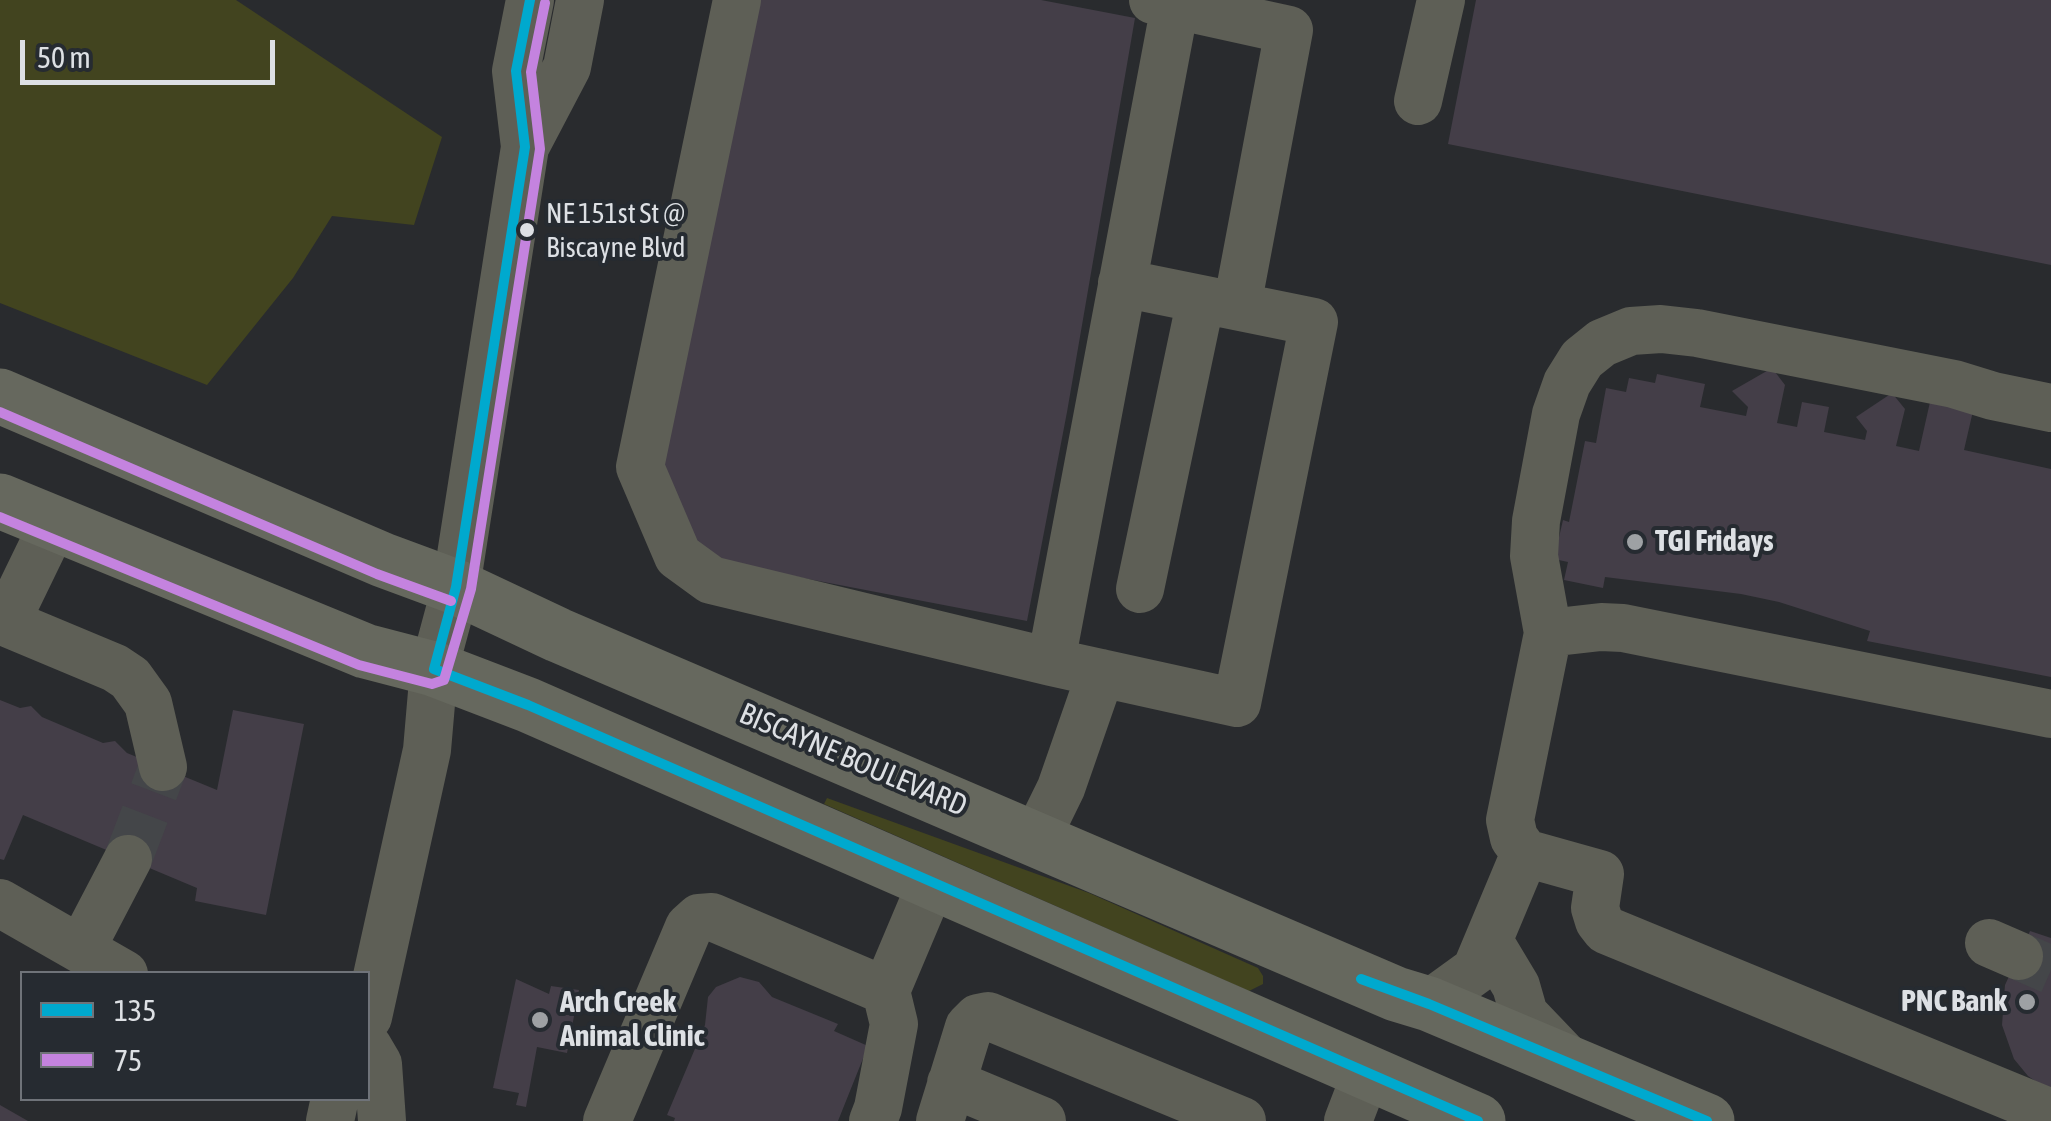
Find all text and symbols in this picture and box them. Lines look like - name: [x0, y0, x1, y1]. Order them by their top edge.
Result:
- scale bar: [25, 20, 280, 82]
- text: 50 m: [37, 40, 91, 74]
- place label: NE 151st St @ Biscayne Blvd: [546, 197, 686, 263]
- marker: NE 151st St @ Biscayne Blvd: [517, 220, 537, 240]
- place label: TGI Fridays: [1655, 524, 1774, 560]
- marker: TGI Fridays: [1624, 531, 1646, 553]
- street label: BISCAYNE BOULEVARD: [734, 696, 972, 824]
- legend: [20, 971, 370, 1101]
- place label: PNC Bank: [1901, 984, 2007, 1020]
- place label: Arch Creek Animal Clinic: [560, 985, 705, 1056]
- marker: PNC Bank: [2016, 991, 2038, 1013]
- text: 135: [114, 993, 156, 1027]
- marker: Arch Creek Animal Clinic: [529, 1009, 551, 1031]
- text: 75: [114, 1043, 142, 1077]

